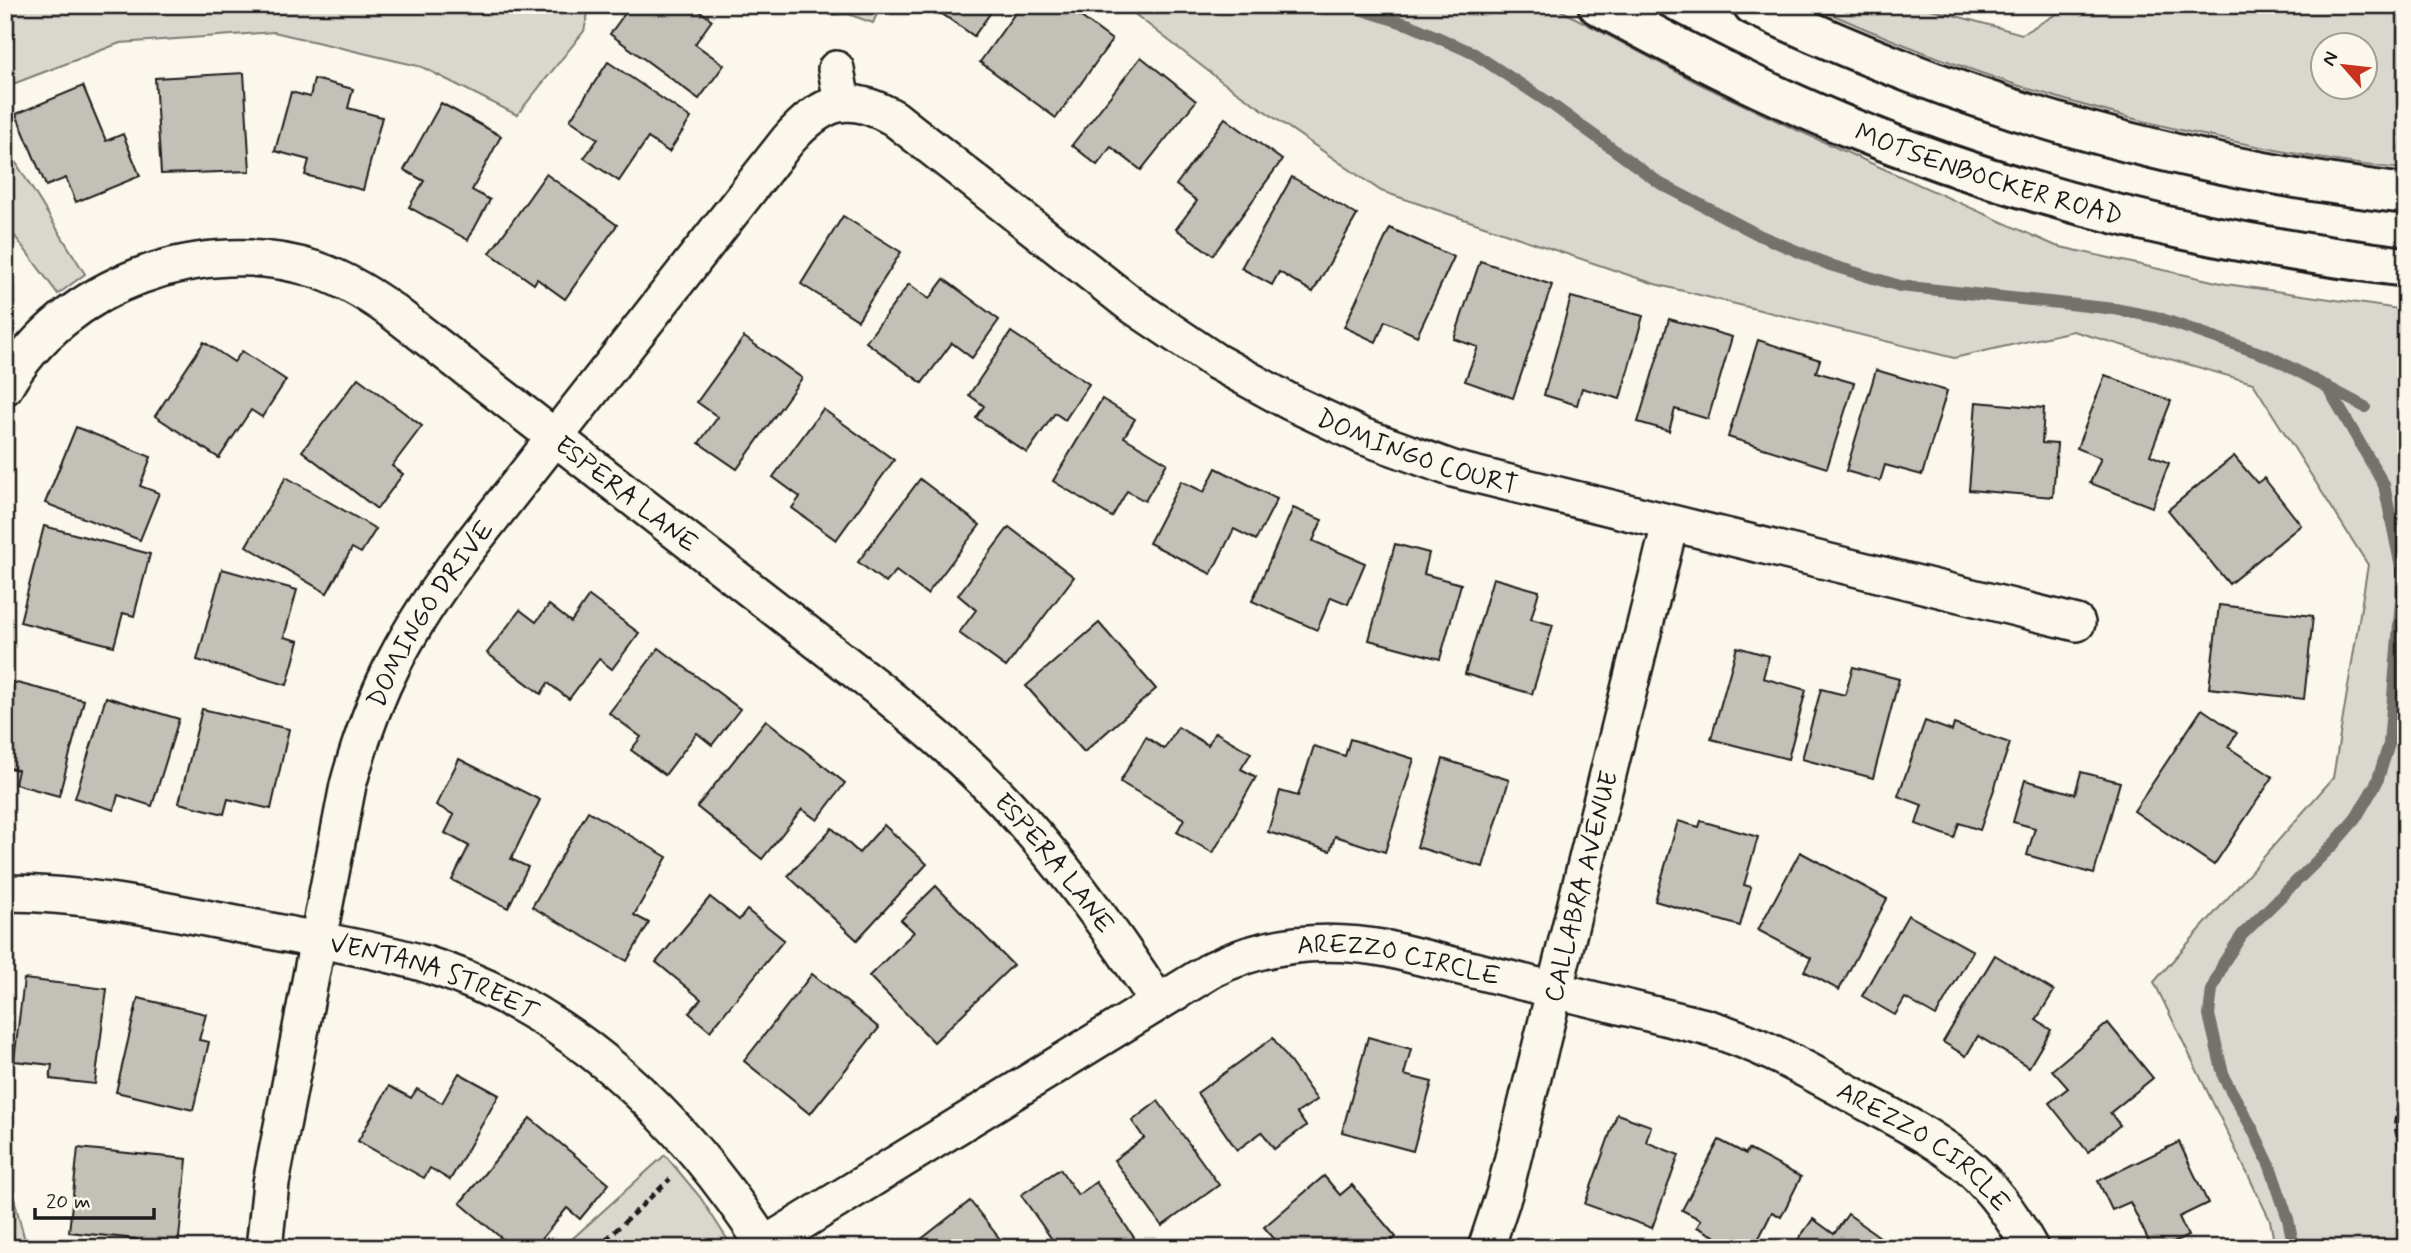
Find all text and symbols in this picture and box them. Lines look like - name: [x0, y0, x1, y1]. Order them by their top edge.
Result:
- north arrow: [2310, 32, 2380, 102]
- text: N: [2316, 47, 2344, 70]
- street label: MOTSENBOCKER ROAD: [1849, 116, 2126, 234]
- street label: DOMINGO COURT: [1311, 402, 1521, 503]
- street label: ESPERA LANE: [547, 429, 704, 561]
- street label: DOMINGO DRIVE: [360, 514, 502, 713]
- street label: CALLABRA AVENUE: [1537, 767, 1627, 1006]
- street label: ESPERA LANE: [986, 786, 1121, 941]
- street label: VENTANA STREET: [327, 928, 544, 1030]
- street label: AREZZO CIRCLE: [1296, 928, 1503, 995]
- street label: AREZZO CIRCLE: [1830, 1075, 2017, 1219]
- scale bar: [35, 1176, 154, 1220]
- text: 20 m: [46, 1188, 91, 1216]

